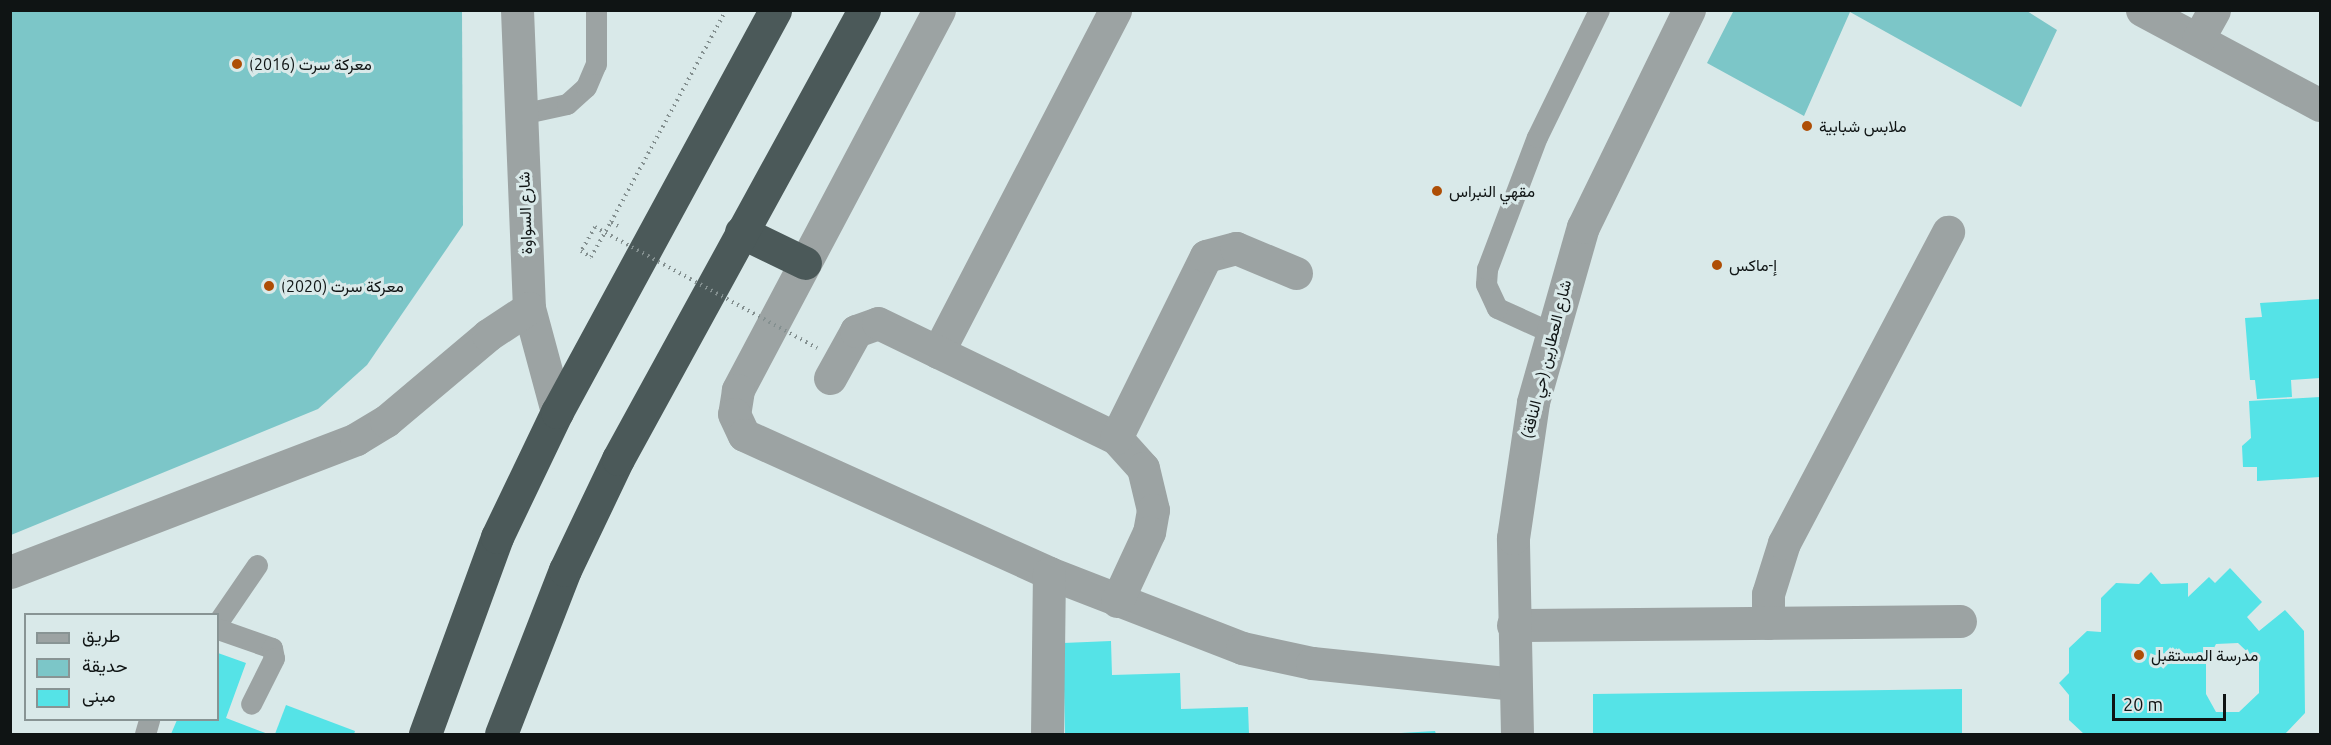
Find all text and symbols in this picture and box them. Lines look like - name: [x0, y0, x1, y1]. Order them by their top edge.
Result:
- place label: معركة سرت (2016): [249, 54, 372, 74]
- marker: معركة سرت (2016): [230, 57, 244, 71]
- place label: ملابس شبابية: [1819, 116, 1907, 136]
- marker: ملابس شبابية: [1800, 119, 1814, 133]
- street label: شارع السواوة: [514, 171, 536, 255]
- place label: مقهي النبراس: [1449, 181, 1535, 201]
- marker: مقهي النبراس: [1430, 184, 1444, 198]
- place label: إ-ماكس: [1729, 255, 1777, 275]
- marker: إ-ماكس: [1710, 258, 1724, 272]
- place label: معركة سرت (2020): [281, 276, 404, 296]
- street label: شارع العطارين (حي الناقة): [1517, 278, 1575, 440]
- marker: معركة سرت (2020): [262, 279, 276, 293]
- legend: [24, 613, 219, 721]
- text: طريق: [82, 625, 120, 645]
- place label: مدرسة المستقبل: [2151, 645, 2258, 665]
- marker: مدرسة المستقبل: [2132, 648, 2146, 662]
- text: حديقة: [82, 655, 128, 675]
- scale bar: [2115, 682, 2229, 720]
- text: مبنى: [82, 685, 116, 705]
- text: 20 m: [2123, 694, 2163, 714]

